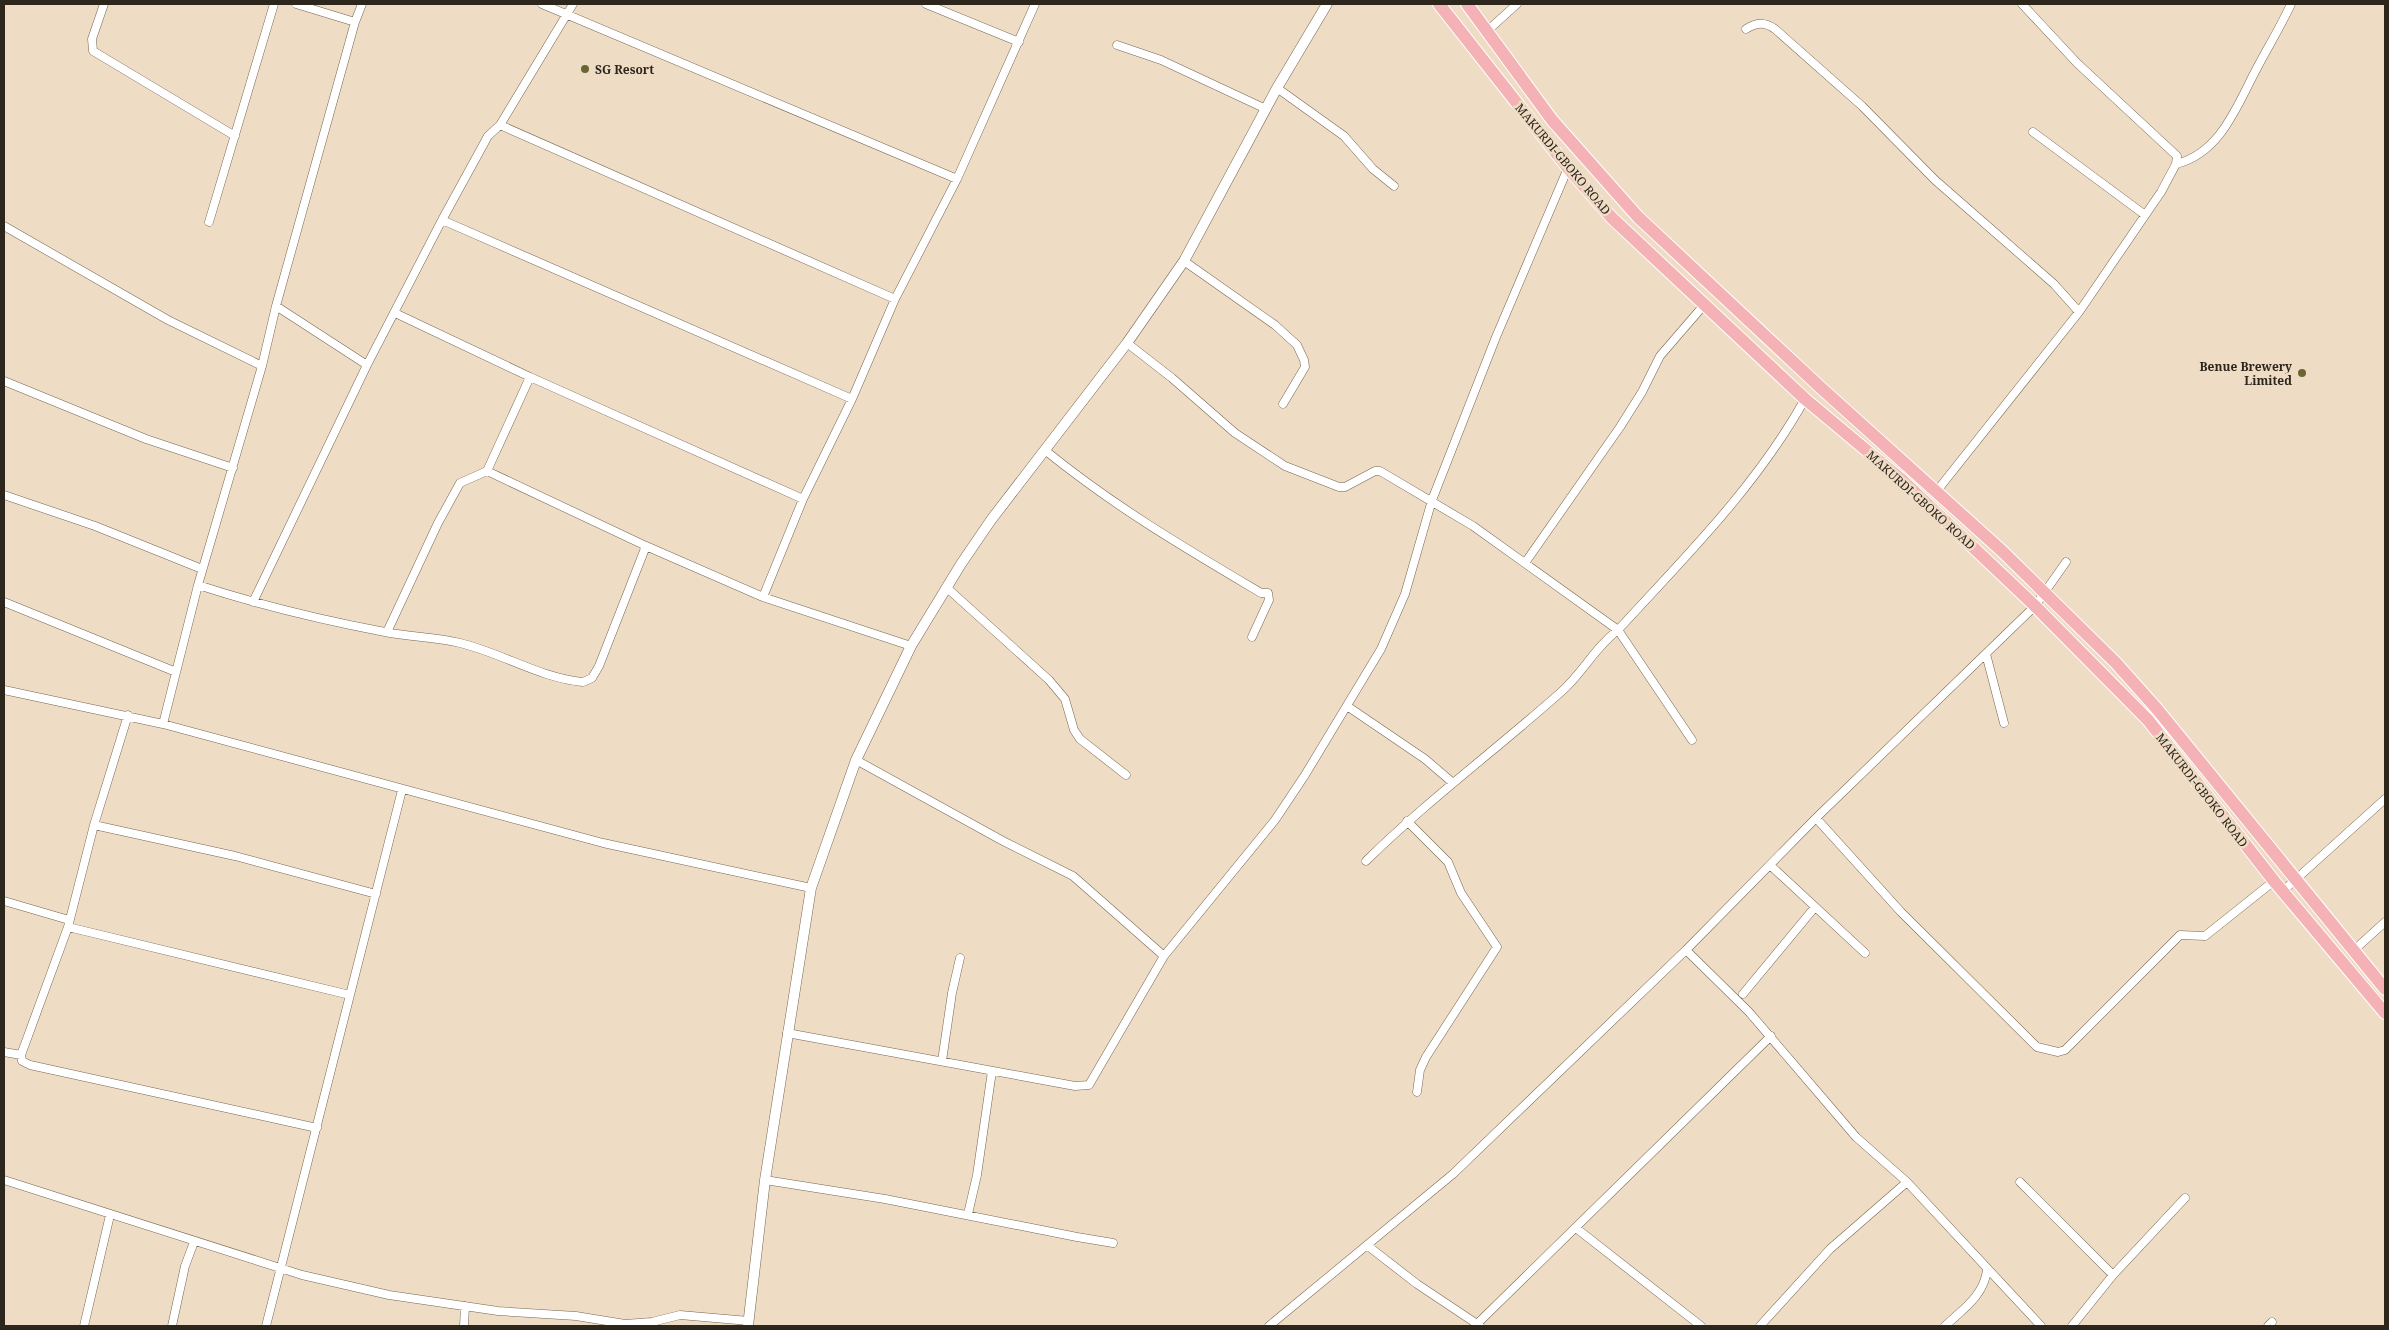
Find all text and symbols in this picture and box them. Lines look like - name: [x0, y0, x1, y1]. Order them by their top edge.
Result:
- place label: SG Resort: [595, 61, 654, 78]
- marker: SG Resort: [579, 63, 591, 75]
- street label: MAKURDI-GBOKO ROAD: [1511, 100, 1615, 218]
- place label: Benue Brewery Limited: [2200, 358, 2292, 389]
- marker: Benue Brewery Limited: [2296, 367, 2308, 379]
- street label: MAKURDI-GBOKO ROAD: [1863, 447, 1979, 553]
- street label: MAKURDI-GBOKO ROAD: [2152, 729, 2252, 851]

